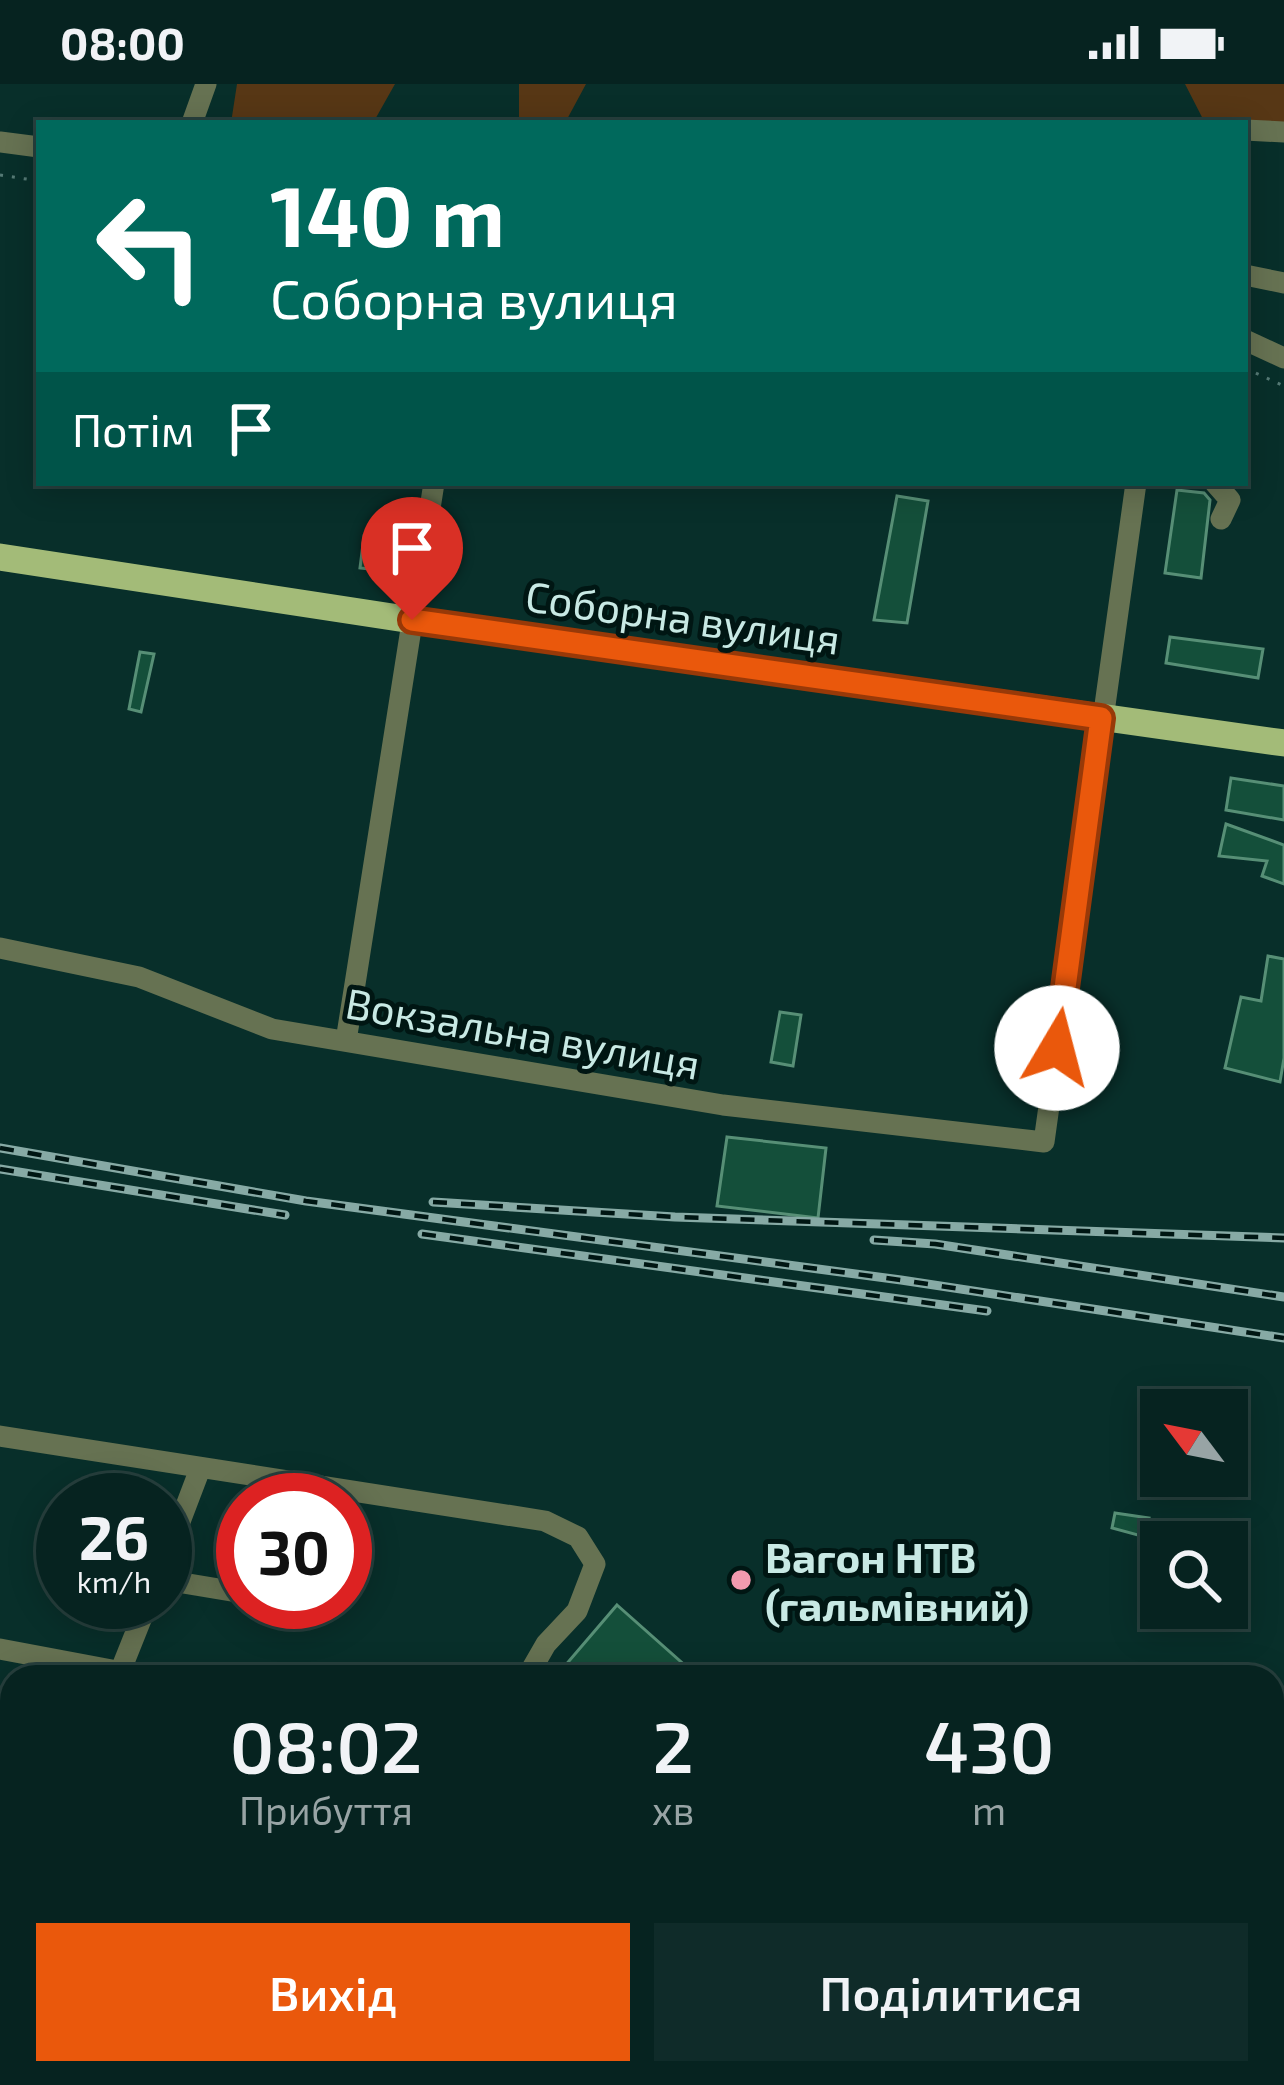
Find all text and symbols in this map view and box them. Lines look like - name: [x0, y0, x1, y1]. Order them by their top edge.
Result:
- text: 08:00: [60, 15, 185, 69]
- text: 140 m: [270, 163, 505, 264]
- icon: left: [72, 168, 228, 324]
- text: Соборна вулиця: [270, 265, 678, 330]
- icon: arrive: [218, 396, 284, 462]
- text: Потім: [72, 402, 194, 456]
- pin: [361, 497, 463, 620]
- icon: arrive: [379, 515, 445, 581]
- street label: Соборна вулиця: [522, 569, 843, 664]
- street label: Вокзальна вулиця: [342, 976, 704, 1089]
- position arrow: [994, 985, 1120, 1111]
- north arrow: [1140, 1389, 1248, 1497]
- map controls: [1140, 1389, 1248, 1629]
- speed limit sign: 30: [216, 1473, 372, 1629]
- text: 26: [79, 1500, 149, 1572]
- button: search: [1140, 1521, 1248, 1629]
- place label: Вагон НТВ (гальмівний): [765, 1531, 1029, 1629]
- text: km/h: [77, 1563, 151, 1599]
- marker: Вагон НТВ (гальмівний): [728, 1567, 754, 1593]
- text: 08:02: [230, 1701, 422, 1787]
- text: 2: [653, 1701, 694, 1787]
- text: 430: [924, 1701, 1054, 1787]
- text: Прибуття: [239, 1786, 413, 1833]
- text: хв: [652, 1786, 694, 1833]
- text: m: [972, 1786, 1006, 1833]
- button: Вихід: [36, 1923, 630, 2061]
- button: Поділитися: [654, 1923, 1248, 2061]

